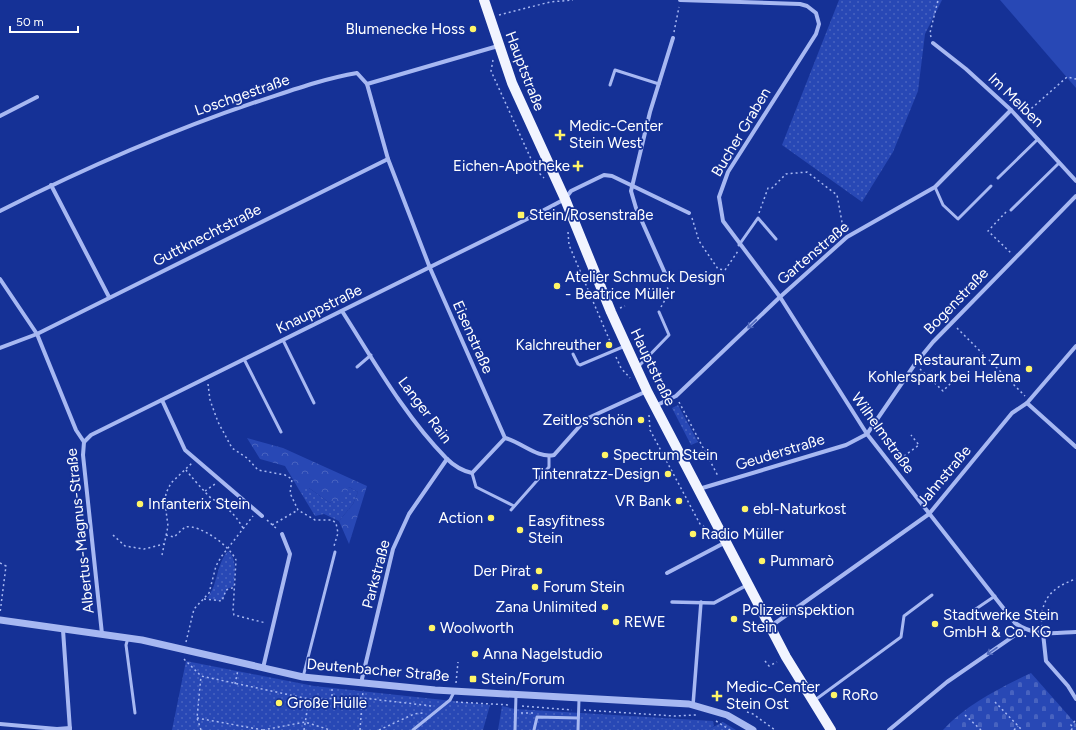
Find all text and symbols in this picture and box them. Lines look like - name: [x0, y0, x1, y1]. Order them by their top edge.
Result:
- scale bar: [10, 8, 78, 34]
- text: 50 m: [16, 15, 44, 29]
- place label: Blumenecke Hoss: [346, 20, 465, 38]
- marker: Blumenecke Hoss: [468, 24, 478, 34]
- street label: Hauptstraße: [502, 29, 548, 113]
- street label: Im Melben: [985, 69, 1047, 131]
- street label: Loschgestraße: [192, 70, 292, 120]
- street label: Bucher Graben: [707, 84, 775, 180]
- place label: Medic-Center Stein West: [569, 117, 663, 152]
- marker: Medic-Center Stein West: [554, 129, 566, 141]
- place label: Eichen-Apotheke: [453, 157, 570, 175]
- marker: Eichen-Apotheke: [573, 161, 583, 171]
- street label: Guttknechtstraße: [150, 200, 264, 270]
- place label: Stein/Rosenstraße: [529, 206, 653, 224]
- marker: Stein/Rosenstraße: [516, 210, 526, 220]
- street label: Gartenstraße: [773, 218, 853, 288]
- street label: Bogenstraße: [920, 264, 992, 338]
- place label: Atelier Schmuck Design - Beatrice Müller: [565, 268, 725, 303]
- street label: Knauppstraße: [273, 280, 365, 338]
- marker: Atelier Schmuck Design - Beatrice Müller: [552, 281, 562, 291]
- street label: Eisenstraße: [449, 298, 497, 376]
- one-way arrow: [746, 320, 757, 329]
- street label: Hauptstraße: [627, 325, 679, 409]
- place label: Kalchreuther: [516, 336, 601, 354]
- marker: Kalchreuther: [604, 340, 614, 350]
- place label: Restaurant Zum Kohlerspark bei Helena: [868, 351, 1021, 386]
- marker: Restaurant Zum Kohlerspark bei Helena: [1024, 364, 1034, 374]
- street label: Langer Rain: [394, 373, 456, 447]
- street label: Wilhelmstraße: [848, 389, 918, 477]
- place label: Zeitlos schön: [543, 411, 633, 429]
- marker: Zeitlos schön: [636, 415, 646, 425]
- street label: Geuderstraße: [733, 430, 827, 474]
- street label: Jahnstraße: [913, 442, 975, 510]
- place label: Spectrum Stein: [613, 446, 718, 464]
- street label: Albertus-Magnus-Straße: [62, 447, 98, 615]
- marker: Spectrum Stein: [600, 450, 610, 460]
- place label: Tintenratzz-Design: [532, 465, 660, 483]
- marker: Tintenratzz-Design: [663, 469, 673, 479]
- place label: VR Bank: [615, 492, 672, 510]
- place label: Infanterix Stein: [148, 495, 250, 513]
- marker: VR Bank: [674, 496, 684, 506]
- marker: Infanterix Stein: [135, 499, 145, 509]
- place label: ebl-Naturkost: [753, 500, 847, 518]
- marker: ebl-Naturkost: [740, 504, 750, 514]
- place label: Action: [439, 509, 483, 527]
- place label: Easyfitness Stein: [528, 512, 605, 547]
- marker: Action: [486, 513, 496, 523]
- marker: Easyfitness Stein: [515, 525, 525, 535]
- place label: Radio Müller: [701, 525, 784, 543]
- marker: Radio Müller: [688, 529, 698, 539]
- street label: Parkstraße: [358, 538, 394, 610]
- place label: Pummarò: [770, 552, 834, 570]
- marker: Pummarò: [757, 556, 767, 566]
- place label: Der Pirat: [473, 562, 531, 580]
- marker: Der Pirat: [534, 566, 544, 576]
- place label: Forum Stein: [543, 578, 625, 596]
- marker: Forum Stein: [530, 582, 540, 592]
- place label: Zana Unlimited: [495, 598, 597, 616]
- place label: Polizeiinspektion Stein: [742, 601, 854, 636]
- marker: Zana Unlimited: [600, 602, 610, 612]
- place label: Stadtwerke Stein GmbH & Co. KG: [943, 606, 1059, 641]
- place label: REWE: [624, 613, 666, 631]
- marker: Polizeiinspektion Stein: [729, 614, 739, 624]
- marker: REWE: [611, 617, 621, 627]
- place label: Woolworth: [440, 619, 514, 637]
- marker: Stadtwerke Stein GmbH & Co. KG: [930, 619, 940, 629]
- marker: Woolworth: [427, 623, 437, 633]
- place label: Anna Nagelstudio: [483, 645, 603, 663]
- one-way arrow: [986, 648, 998, 656]
- marker: Anna Nagelstudio: [470, 649, 480, 659]
- street label: Deutenbacher Straße: [306, 655, 450, 685]
- place label: Stein/Forum: [481, 670, 565, 688]
- marker: Stein/Forum: [468, 674, 478, 684]
- place label: Medic-Center Stein Ost: [726, 678, 820, 713]
- place label: RoRo: [842, 686, 878, 704]
- marker: Medic-Center Stein Ost: [711, 690, 723, 702]
- marker: RoRo: [829, 690, 839, 700]
- place label: Große Hülle: [287, 694, 367, 712]
- marker: Große Hülle: [274, 698, 284, 708]

